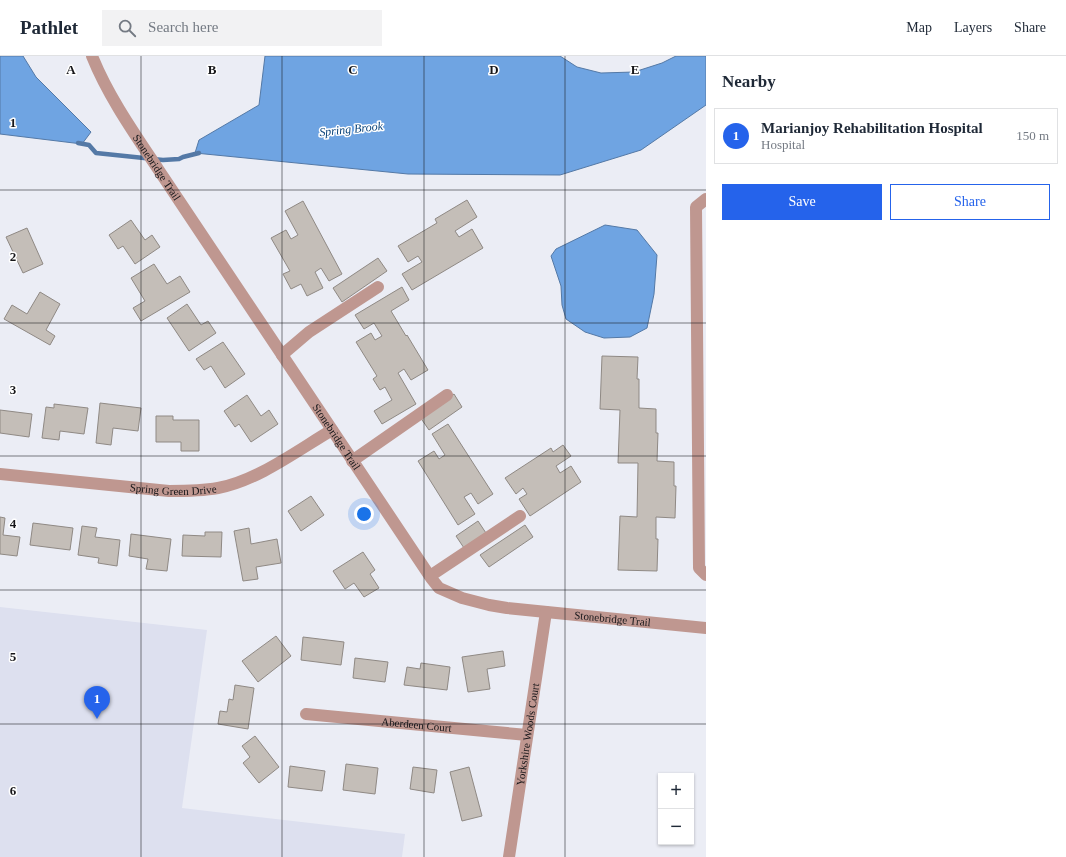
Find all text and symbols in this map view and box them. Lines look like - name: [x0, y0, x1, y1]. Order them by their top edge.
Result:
- search box: [102, 10, 382, 46]
- text: Pathlet: [20, 17, 78, 38]
- icon: search: [116, 17, 138, 39]
- text: Search here: [148, 19, 218, 35]
- text: Map: [906, 20, 932, 35]
- text: Layers: [954, 20, 992, 35]
- text: Share: [1014, 20, 1046, 35]
- text: A: [66, 62, 76, 77]
- text: B: [208, 62, 217, 77]
- text: C: [348, 62, 358, 77]
- text: D: [489, 62, 499, 77]
- text: E: [631, 62, 639, 77]
- text: Nearby: [722, 72, 776, 91]
- text: 1: [10, 115, 16, 130]
- water label: Spring Brook: [318, 119, 384, 139]
- text: Marianjoy Rehabilitation Hospital: [761, 120, 983, 136]
- text: 1: [733, 128, 739, 143]
- text: 150 m: [1016, 128, 1049, 143]
- street label: Stonebridge Trail: [131, 132, 183, 203]
- text: Hospital: [761, 137, 805, 152]
- button: Save: [722, 184, 882, 220]
- button: Share: [890, 184, 1050, 220]
- text: 2: [10, 249, 16, 264]
- text: 3: [10, 382, 17, 397]
- street label: Stonebridge Trail: [310, 401, 363, 472]
- street label: Spring Green Drive: [129, 481, 217, 497]
- your location: [354, 504, 374, 524]
- text: 4: [10, 516, 17, 531]
- street label: Stonebridge Trail: [574, 609, 651, 628]
- text: 5: [10, 649, 17, 664]
- street label: Yorkshire Woods Court: [514, 682, 541, 787]
- pin: 1: [84, 686, 110, 719]
- street label: Aberdeen Court: [381, 715, 452, 734]
- map controls: [658, 773, 694, 845]
- button: +: [658, 773, 694, 809]
- text: 6: [10, 783, 17, 798]
- button: −: [658, 809, 694, 845]

